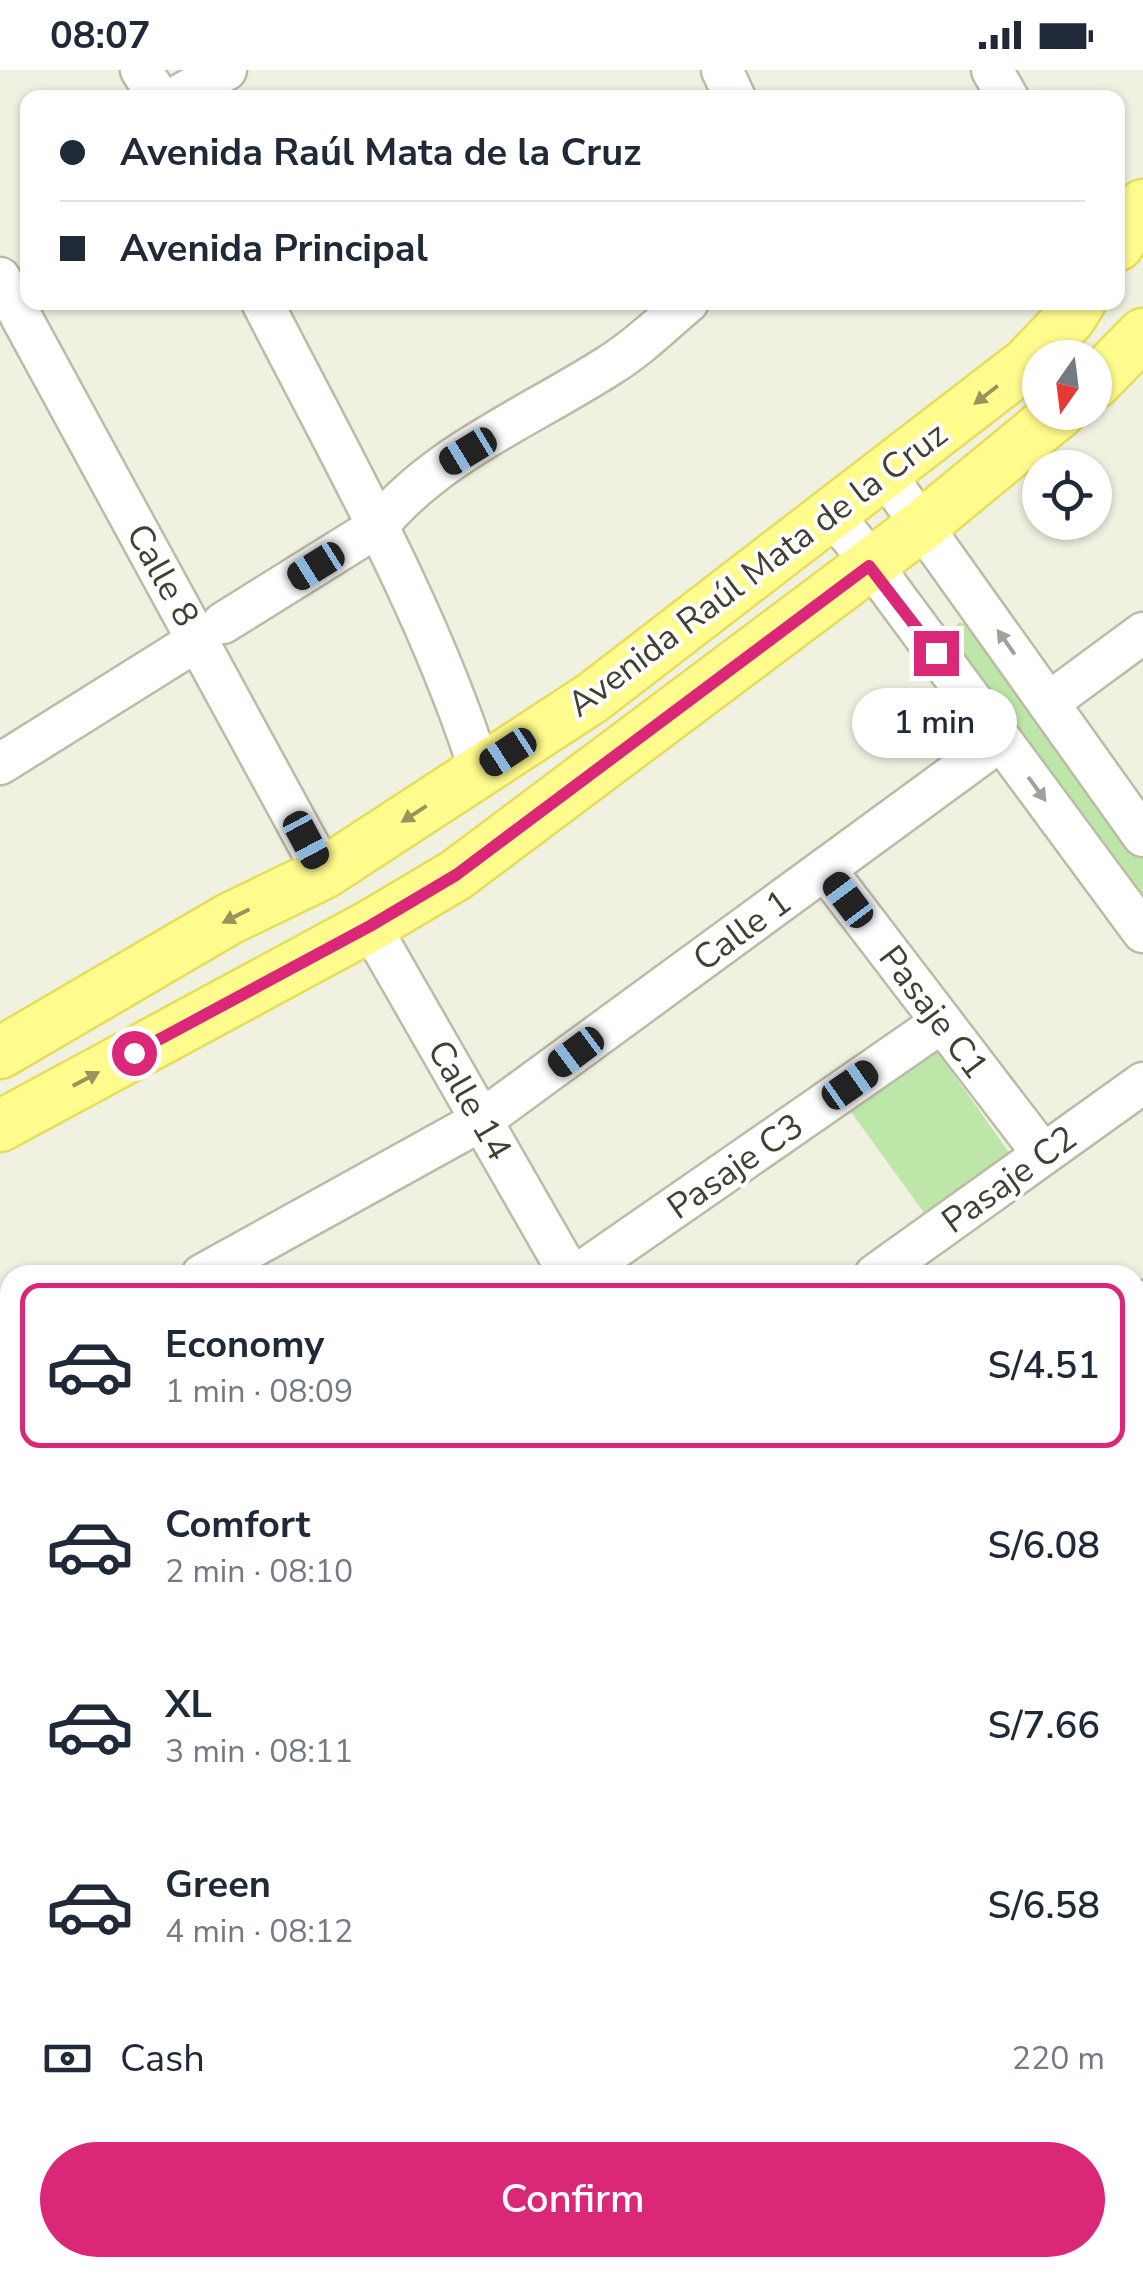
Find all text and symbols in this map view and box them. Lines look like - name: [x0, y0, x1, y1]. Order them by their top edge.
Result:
- text: 08:07: [50, 10, 151, 61]
- text: Avenida Raúl Mata de la Cruz: [120, 127, 641, 178]
- text: Avenida Principal: [120, 223, 428, 274]
- north arrow: [1022, 340, 1112, 430]
- map controls: [1022, 340, 1112, 540]
- one-way arrow: [973, 384, 999, 405]
- street label: Avenida Raúl Mata de la Cruz: [558, 411, 957, 728]
- car: [435, 423, 501, 479]
- button: locate: [1022, 450, 1112, 540]
- street label: Calle 8: [115, 515, 210, 635]
- car: [283, 537, 349, 595]
- one-way arrow: [997, 629, 1016, 655]
- route end: [914, 631, 959, 676]
- callout: 1 min: [854, 688, 1018, 758]
- text: 1 min: [894, 701, 975, 744]
- car: [475, 723, 541, 781]
- one-way arrow: [1027, 776, 1047, 802]
- one-way arrow: [400, 805, 427, 823]
- car: [279, 806, 333, 874]
- car: [818, 867, 878, 933]
- street label: Calle 1: [684, 879, 801, 982]
- one-way arrow: [222, 907, 251, 924]
- street label: Pasaje C1: [868, 936, 999, 1089]
- car: [543, 1022, 609, 1082]
- route start: [112, 1031, 157, 1076]
- street label: Calle 14: [416, 1031, 523, 1169]
- car: [817, 1056, 883, 1114]
- one-way arrow: [71, 1071, 100, 1088]
- street label: Pasaje C3: [658, 1103, 813, 1230]
- street label: Pasaje C2: [933, 1115, 1086, 1244]
- text: Economy: [165, 1319, 324, 1370]
- icon: car: [45, 1321, 135, 1411]
- text: S/4.51: [987, 1340, 1100, 1391]
- text: 1 min · 08:09: [165, 1370, 353, 1413]
- text: Comfort: [165, 1499, 310, 1550]
- icon: car: [45, 1501, 135, 1591]
- text: S/6.08: [987, 1520, 1100, 1571]
- text: 2 min · 08:10: [165, 1550, 353, 1593]
- text: XL: [165, 1679, 212, 1730]
- icon: car: [45, 1681, 135, 1771]
- text: S/7.66: [987, 1700, 1100, 1751]
- text: 3 min · 08:11: [165, 1730, 353, 1773]
- text: Green: [165, 1859, 271, 1910]
- icon: car: [45, 1861, 135, 1951]
- text: S/6.58: [987, 1880, 1100, 1931]
- text: 4 min · 08:12: [165, 1910, 353, 1953]
- icon: cash: [40, 2031, 95, 2086]
- text: Cash: [120, 2033, 205, 2084]
- text: 220 m: [1012, 2037, 1105, 2080]
- button: Confirm: [40, 2142, 1105, 2257]

